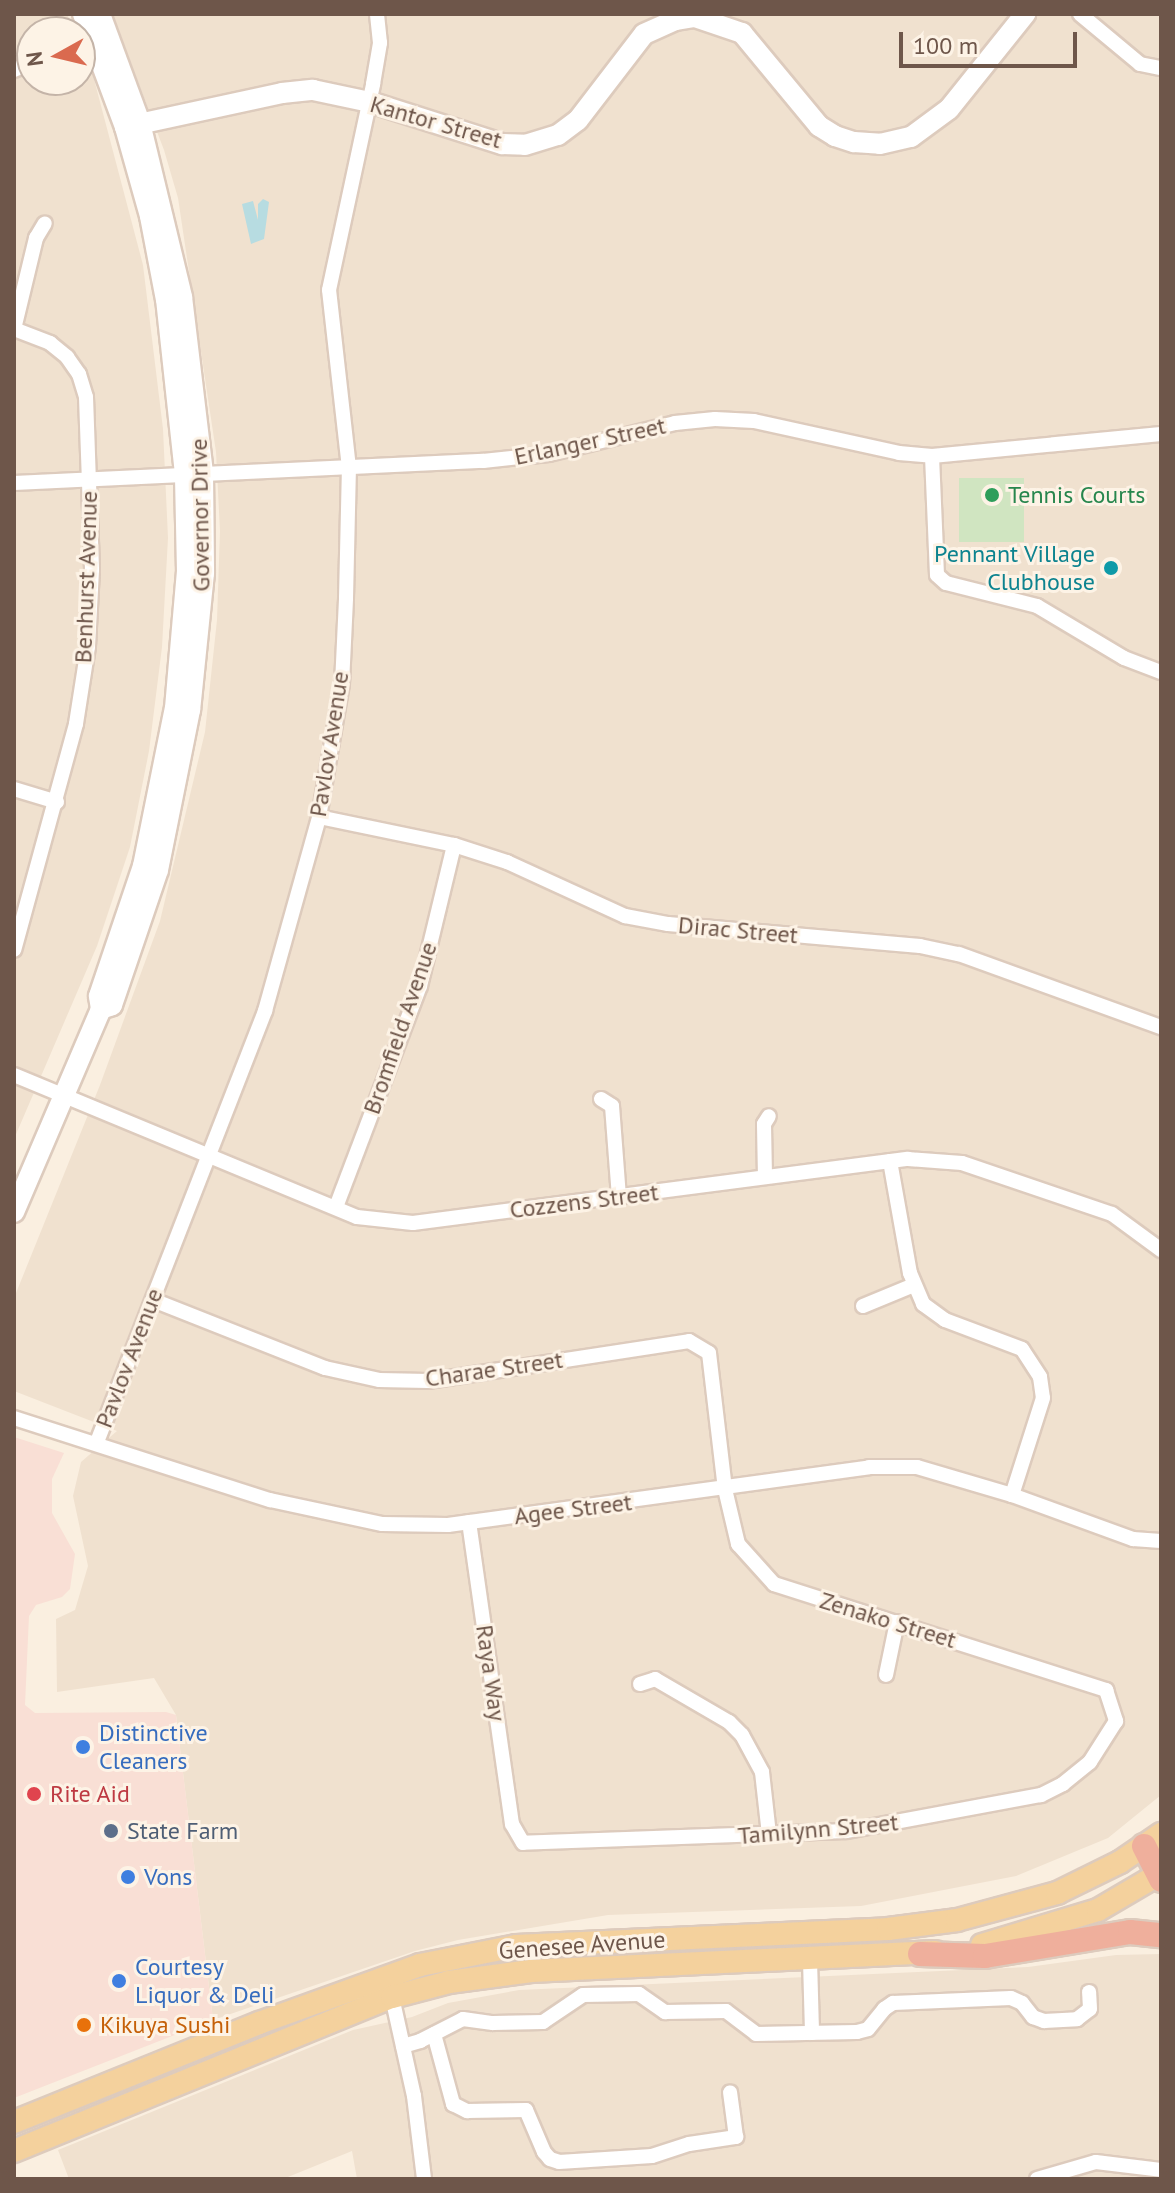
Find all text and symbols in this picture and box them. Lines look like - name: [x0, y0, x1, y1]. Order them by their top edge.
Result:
- north arrow: [16, 16, 96, 96]
- scale bar: [903, 16, 1081, 66]
- text: 100 m: [913, 30, 978, 61]
- text: N: [19, 50, 49, 68]
- street label: Kantor Street: [367, 89, 505, 155]
- street label: Erlanger Street: [512, 411, 668, 471]
- street label: Governor Drive: [184, 438, 216, 592]
- place label: Tennis Courts: [1008, 481, 1145, 509]
- marker: Tennis Courts: [983, 486, 1001, 504]
- street label: Benhurst Avenue: [69, 490, 103, 664]
- place label: Pennant Village Clubhouse: [933, 540, 1095, 596]
- marker: Pennant Village Clubhouse: [1102, 559, 1120, 577]
- street label: Pavlov Avenue: [303, 668, 355, 820]
- street label: Dirac Street: [677, 910, 799, 950]
- street label: Bromfield Avenue: [357, 938, 443, 1118]
- street label: Cozzens Street: [508, 1178, 660, 1224]
- street label: Pavlov Avenue: [89, 1283, 169, 1433]
- street label: Charae Street: [423, 1345, 565, 1393]
- street label: Agee Street: [512, 1487, 634, 1531]
- street label: Zenako Street: [816, 1586, 960, 1654]
- street label: Raya Way: [470, 1623, 512, 1723]
- place label: Distinctive Cleaners: [99, 1719, 208, 1775]
- marker: Distinctive Cleaners: [74, 1738, 92, 1756]
- place label: Rite Aid: [50, 1780, 131, 1808]
- marker: Rite Aid: [25, 1785, 43, 1803]
- street label: Tamilynn Street: [737, 1808, 899, 1850]
- place label: State Farm: [127, 1817, 238, 1845]
- marker: State Farm: [102, 1822, 120, 1840]
- place label: Vons: [144, 1863, 192, 1891]
- marker: Vons: [119, 1868, 137, 1886]
- street label: Genesee Avenue: [497, 1925, 667, 1965]
- place label: Courtesy Liquor & Deli: [135, 1953, 274, 2009]
- marker: Courtesy Liquor & Deli: [110, 1972, 128, 1990]
- place label: Kikuya Sushi: [100, 2011, 230, 2039]
- marker: Kikuya Sushi: [75, 2016, 93, 2034]

